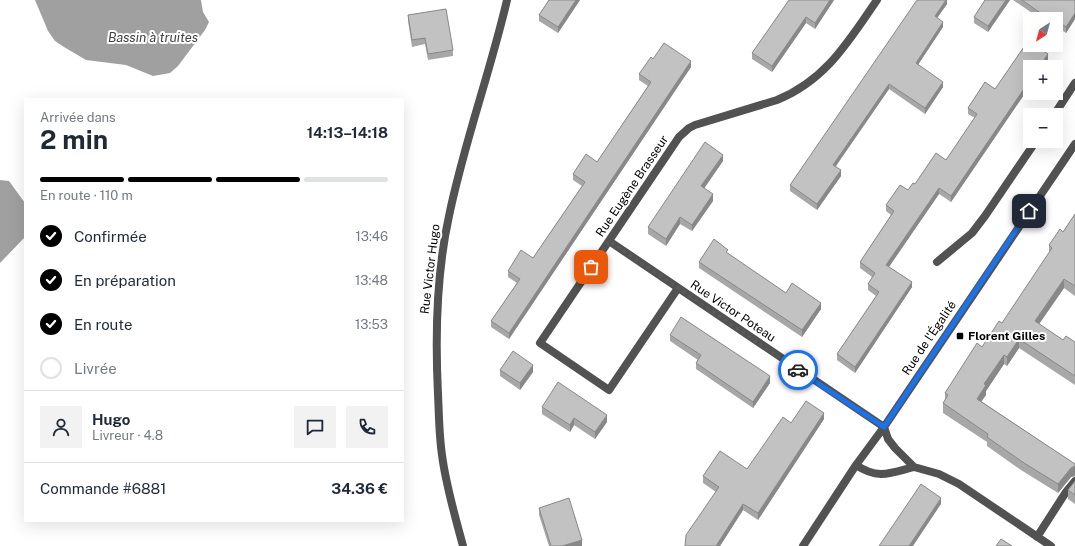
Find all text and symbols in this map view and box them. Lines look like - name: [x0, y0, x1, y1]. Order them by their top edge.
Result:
- north arrow: [1023, 12, 1063, 52]
- map controls: [1023, 12, 1063, 148]
- water label: Bassin à truites: [108, 30, 198, 45]
- button: +: [1023, 60, 1063, 100]
- button: −: [1023, 108, 1063, 148]
- text: Arrivée dans: [40, 110, 116, 125]
- text: 2 min: [40, 124, 108, 155]
- text: 14:13–14:18: [307, 124, 388, 141]
- street label: Rue Eugène Brasseur: [593, 132, 671, 239]
- text: En route · 110 m: [40, 188, 133, 203]
- pin: [1012, 194, 1046, 228]
- icon: home: [1018, 200, 1040, 222]
- street label: Rue Victor Hugo: [418, 223, 443, 315]
- icon: check: [40, 225, 62, 247]
- text: Confirmée: [74, 228, 147, 245]
- text: 13:46: [355, 229, 388, 244]
- pin: [574, 250, 608, 284]
- icon: bag: [580, 256, 602, 278]
- icon: check: [40, 269, 62, 291]
- text: En préparation: [74, 272, 176, 289]
- text: 13:48: [355, 273, 388, 288]
- street label: Rue Victor Poteau: [688, 277, 778, 345]
- street label: Rue de l'Égalité: [899, 298, 959, 378]
- icon: check: [40, 313, 62, 335]
- text: En route: [74, 316, 132, 333]
- text: 13:53: [355, 317, 388, 332]
- place label: Florent Gilles: [968, 329, 1045, 343]
- marker: Florent Gilles: [955, 331, 965, 341]
- courier: [778, 350, 818, 390]
- icon: car: [787, 359, 809, 381]
- text: Livrée: [74, 360, 117, 377]
- button: person: [40, 406, 82, 448]
- button: chat: [294, 406, 336, 448]
- button: phone: [346, 406, 388, 448]
- text: Hugo: [92, 411, 130, 428]
- text: Livreur · 4.8: [92, 428, 163, 443]
- text: Commande #6881: [40, 480, 166, 497]
- text: 34.36 €: [331, 480, 388, 497]

